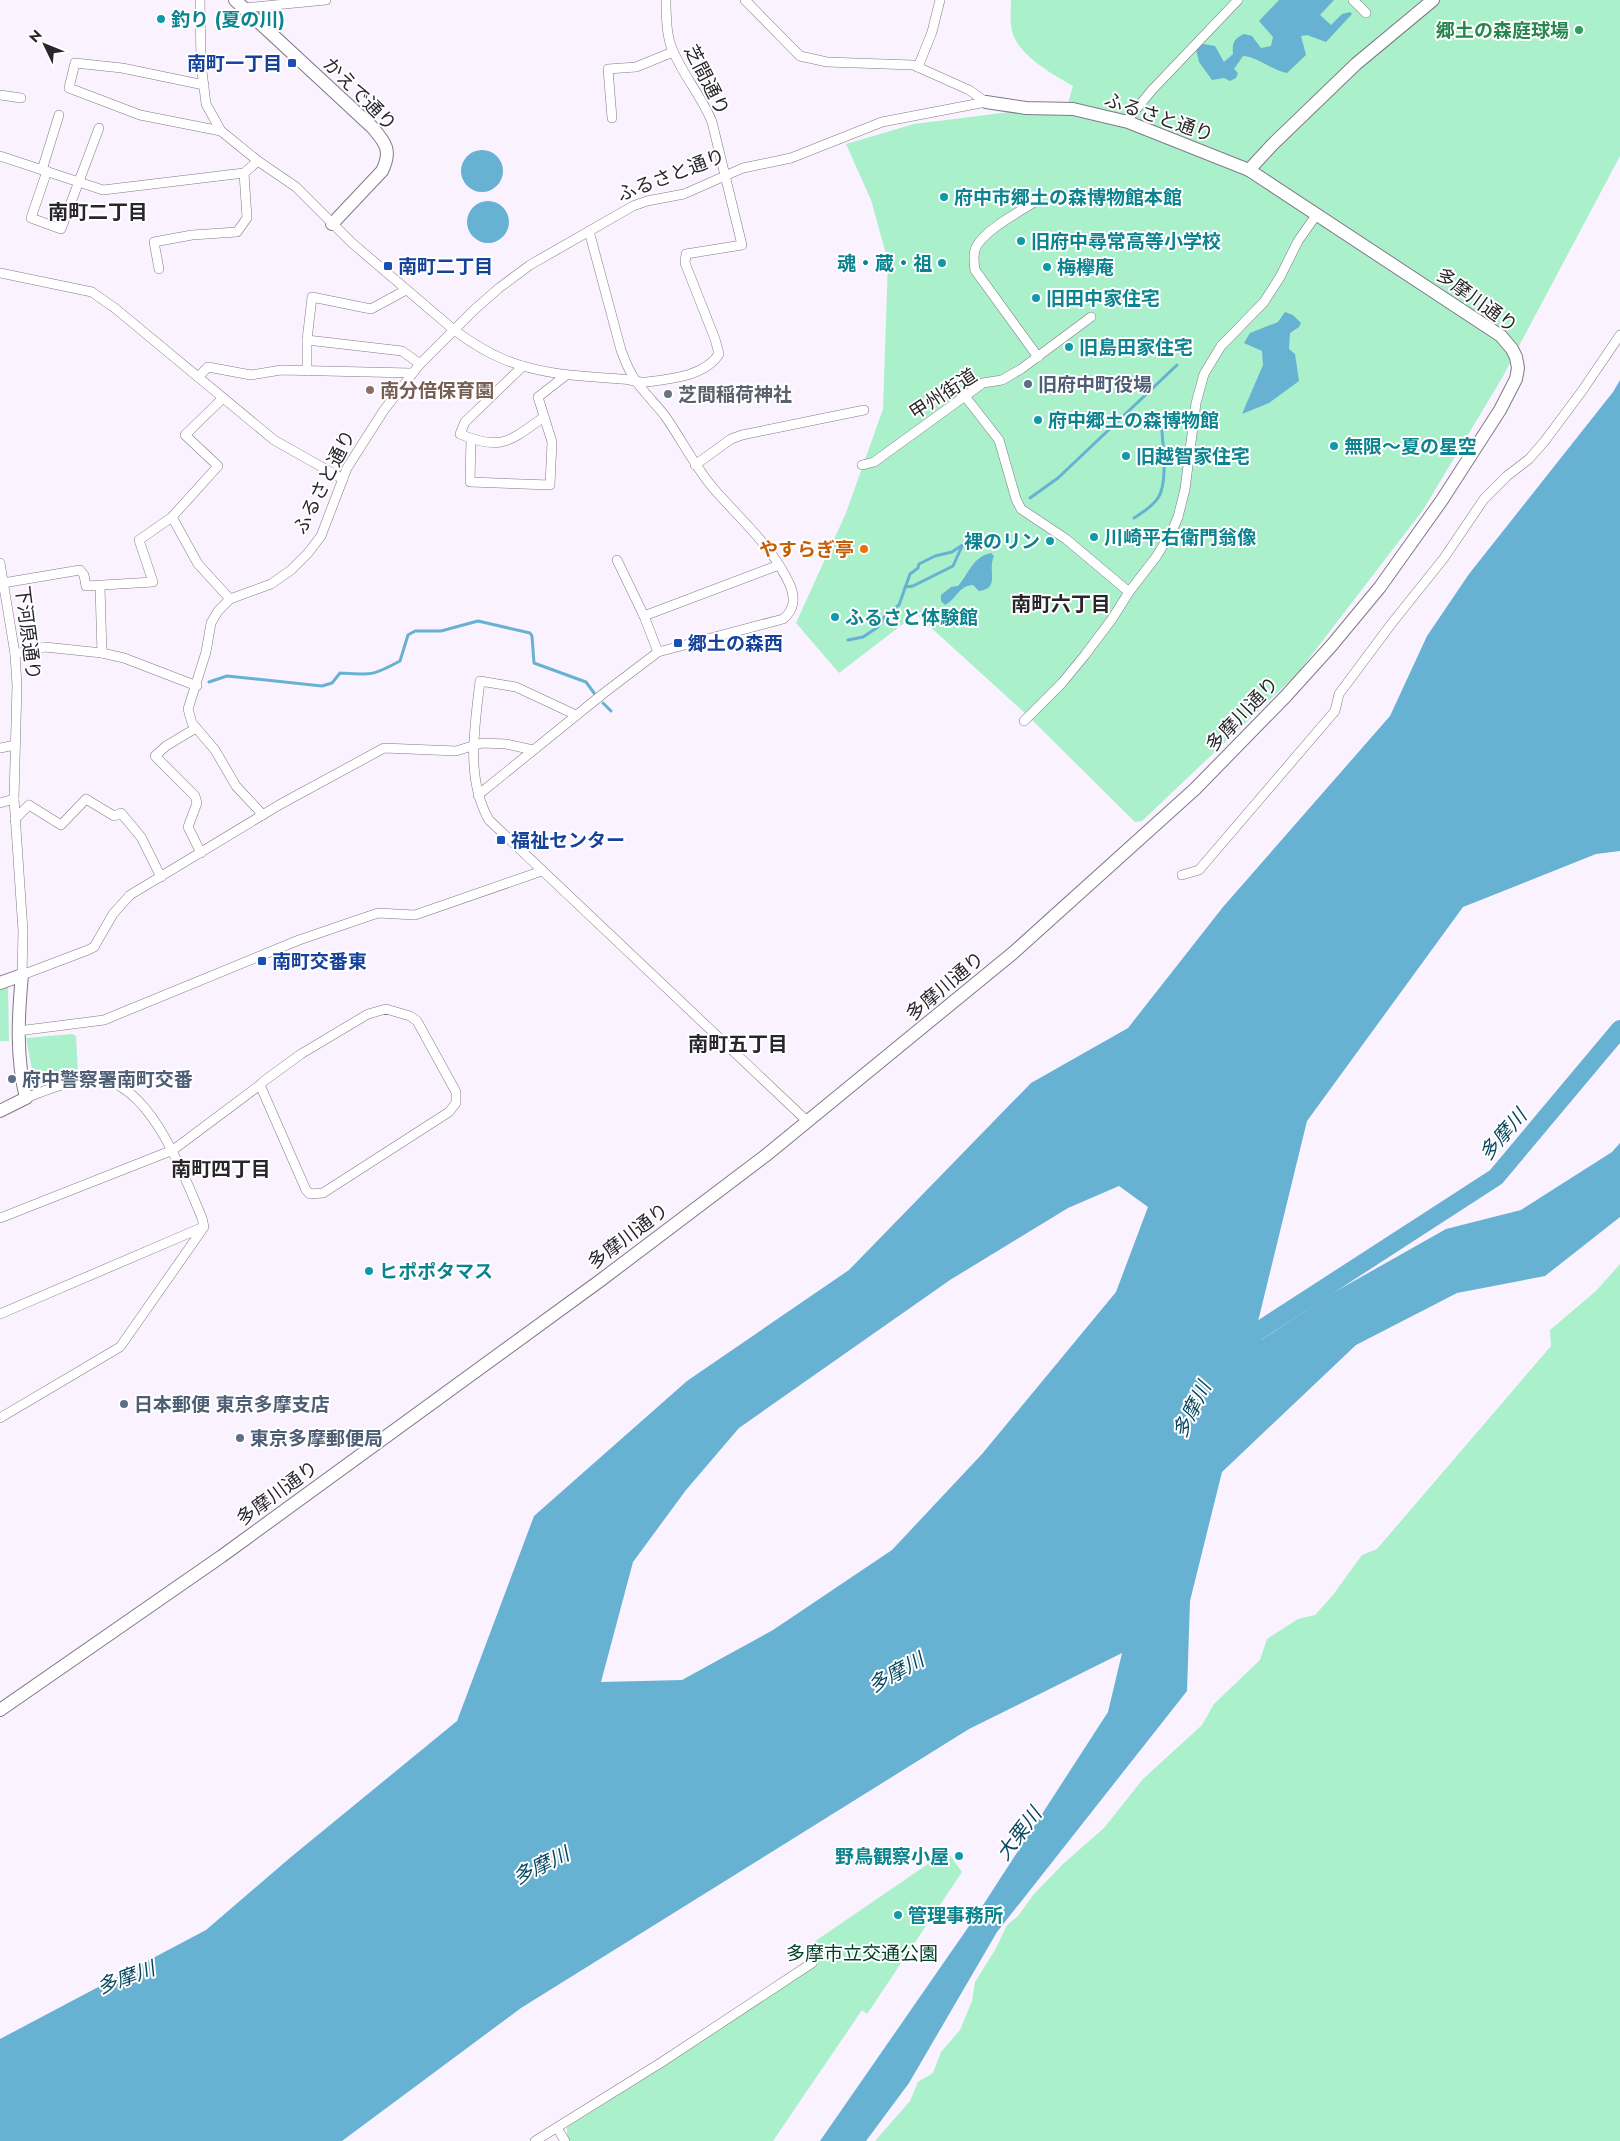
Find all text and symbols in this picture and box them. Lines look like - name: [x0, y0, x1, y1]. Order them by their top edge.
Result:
- place label: 釣り (夏の川): [171, 6, 285, 33]
- marker: 釣り (夏の川): [155, 13, 167, 25]
- place label: 郷土の森庭球場: [1436, 17, 1569, 44]
- north arrow: [20, 20, 70, 70]
- marker: 郷土の森庭球場: [1573, 24, 1585, 36]
- text: N: [24, 25, 47, 47]
- street label: 芝間通り: [678, 40, 736, 120]
- place label: 南町一丁目: [187, 50, 282, 77]
- street label: かえで通り: [317, 51, 403, 137]
- marker: 南町一丁目: [286, 57, 298, 69]
- street label: ふるさと通り: [1101, 86, 1217, 148]
- street label: ふるさと通り: [613, 142, 729, 208]
- place label: 府中市郷土の森博物館本館: [954, 184, 1182, 211]
- marker: 府中市郷土の森博物館本館: [938, 191, 950, 203]
- district label: 南町二丁目: [48, 198, 148, 227]
- place label: 旧府中尋常高等小学校: [1031, 228, 1221, 255]
- marker: 旧府中尋常高等小学校: [1015, 235, 1027, 247]
- place label: 魂・蔵・祖: [837, 250, 932, 277]
- place label: 南町二丁目: [398, 253, 493, 280]
- place label: 梅欅庵: [1057, 254, 1114, 281]
- marker: 魂・蔵・祖: [936, 257, 948, 269]
- marker: 南町二丁目: [382, 260, 394, 272]
- marker: 梅欅庵: [1041, 261, 1053, 273]
- street label: 多摩川通り: [1431, 261, 1523, 339]
- place label: 旧田中家住宅: [1046, 285, 1160, 312]
- marker: 旧田中家住宅: [1030, 292, 1042, 304]
- place label: 旧島田家住宅: [1079, 334, 1193, 361]
- marker: 旧島田家住宅: [1063, 341, 1075, 353]
- street label: 甲州街道: [904, 362, 982, 426]
- place label: 旧府中町役場: [1038, 371, 1152, 398]
- place label: 南分倍保育園: [380, 377, 494, 404]
- marker: 旧府中町役場: [1022, 378, 1034, 390]
- place label: 芝間稲荷神社: [678, 381, 792, 408]
- marker: 南分倍保育園: [364, 384, 376, 396]
- marker: 芝間稲荷神社: [662, 388, 674, 400]
- place label: 府中郷土の森博物館: [1048, 407, 1219, 434]
- marker: 府中郷土の森博物館: [1032, 414, 1044, 426]
- street label: ふるさと通り: [286, 425, 362, 539]
- place label: 無限～夏の星空: [1344, 433, 1477, 460]
- marker: 無限～夏の星空: [1328, 440, 1340, 452]
- place label: 旧越智家住宅: [1136, 443, 1250, 470]
- marker: 旧越智家住宅: [1120, 450, 1132, 462]
- place label: 川崎平右衛門翁像: [1104, 524, 1256, 551]
- place label: 裸のリン: [964, 528, 1040, 555]
- marker: 川崎平右衛門翁像: [1088, 531, 1100, 543]
- marker: 裸のリン: [1044, 535, 1056, 547]
- place label: やすらぎ亭: [759, 536, 854, 563]
- marker: やすらぎ亭: [858, 543, 870, 555]
- street label: 下河原通り: [9, 584, 47, 682]
- district label: 南町六丁目: [1011, 590, 1111, 619]
- place label: ふるさと体験館: [845, 604, 978, 631]
- marker: ふるさと体験館: [829, 611, 841, 623]
- place label: 郷土の森西: [688, 630, 783, 657]
- marker: 郷土の森西: [672, 637, 684, 649]
- street label: 多摩川通り: [1199, 670, 1285, 758]
- place label: 福祉センター: [511, 827, 625, 854]
- marker: 福祉センター: [495, 834, 507, 846]
- street label: 多摩川通り: [900, 945, 990, 1027]
- place label: 南町交番東: [272, 948, 367, 975]
- marker: 南町交番東: [256, 955, 268, 967]
- district label: 南町五丁目: [688, 1030, 788, 1059]
- place label: 府中警察署南町交番: [22, 1066, 193, 1093]
- marker: 府中警察署南町交番: [6, 1073, 18, 1085]
- water label: 多摩川: [1472, 1101, 1535, 1167]
- district label: 南町四丁目: [171, 1155, 271, 1184]
- street label: 多摩川通り: [582, 1197, 674, 1275]
- place label: ヒポポタマス: [379, 1258, 493, 1285]
- marker: ヒポポタマス: [363, 1265, 375, 1277]
- water label: 多摩川: [1165, 1375, 1219, 1443]
- place label: 日本郵便 東京多摩支店: [134, 1391, 330, 1418]
- marker: 日本郵便 東京多摩支店: [118, 1398, 130, 1410]
- place label: 東京多摩郵便局: [250, 1425, 383, 1452]
- marker: 東京多摩郵便局: [234, 1432, 246, 1444]
- street label: 多摩川通り: [231, 1454, 323, 1532]
- water label: 多摩川: [863, 1645, 931, 1700]
- water label: 大栗川: [989, 1800, 1050, 1867]
- water label: 多摩川: [508, 1839, 576, 1892]
- place label: 野鳥観察小屋: [835, 1843, 949, 1870]
- marker: 野鳥観察小屋: [953, 1850, 965, 1862]
- place label: 管理事務所: [908, 1902, 1003, 1929]
- marker: 管理事務所: [892, 1909, 904, 1921]
- park label: 多摩市立交通公園: [786, 1940, 938, 1967]
- water label: 多摩川: [93, 1953, 161, 2002]

